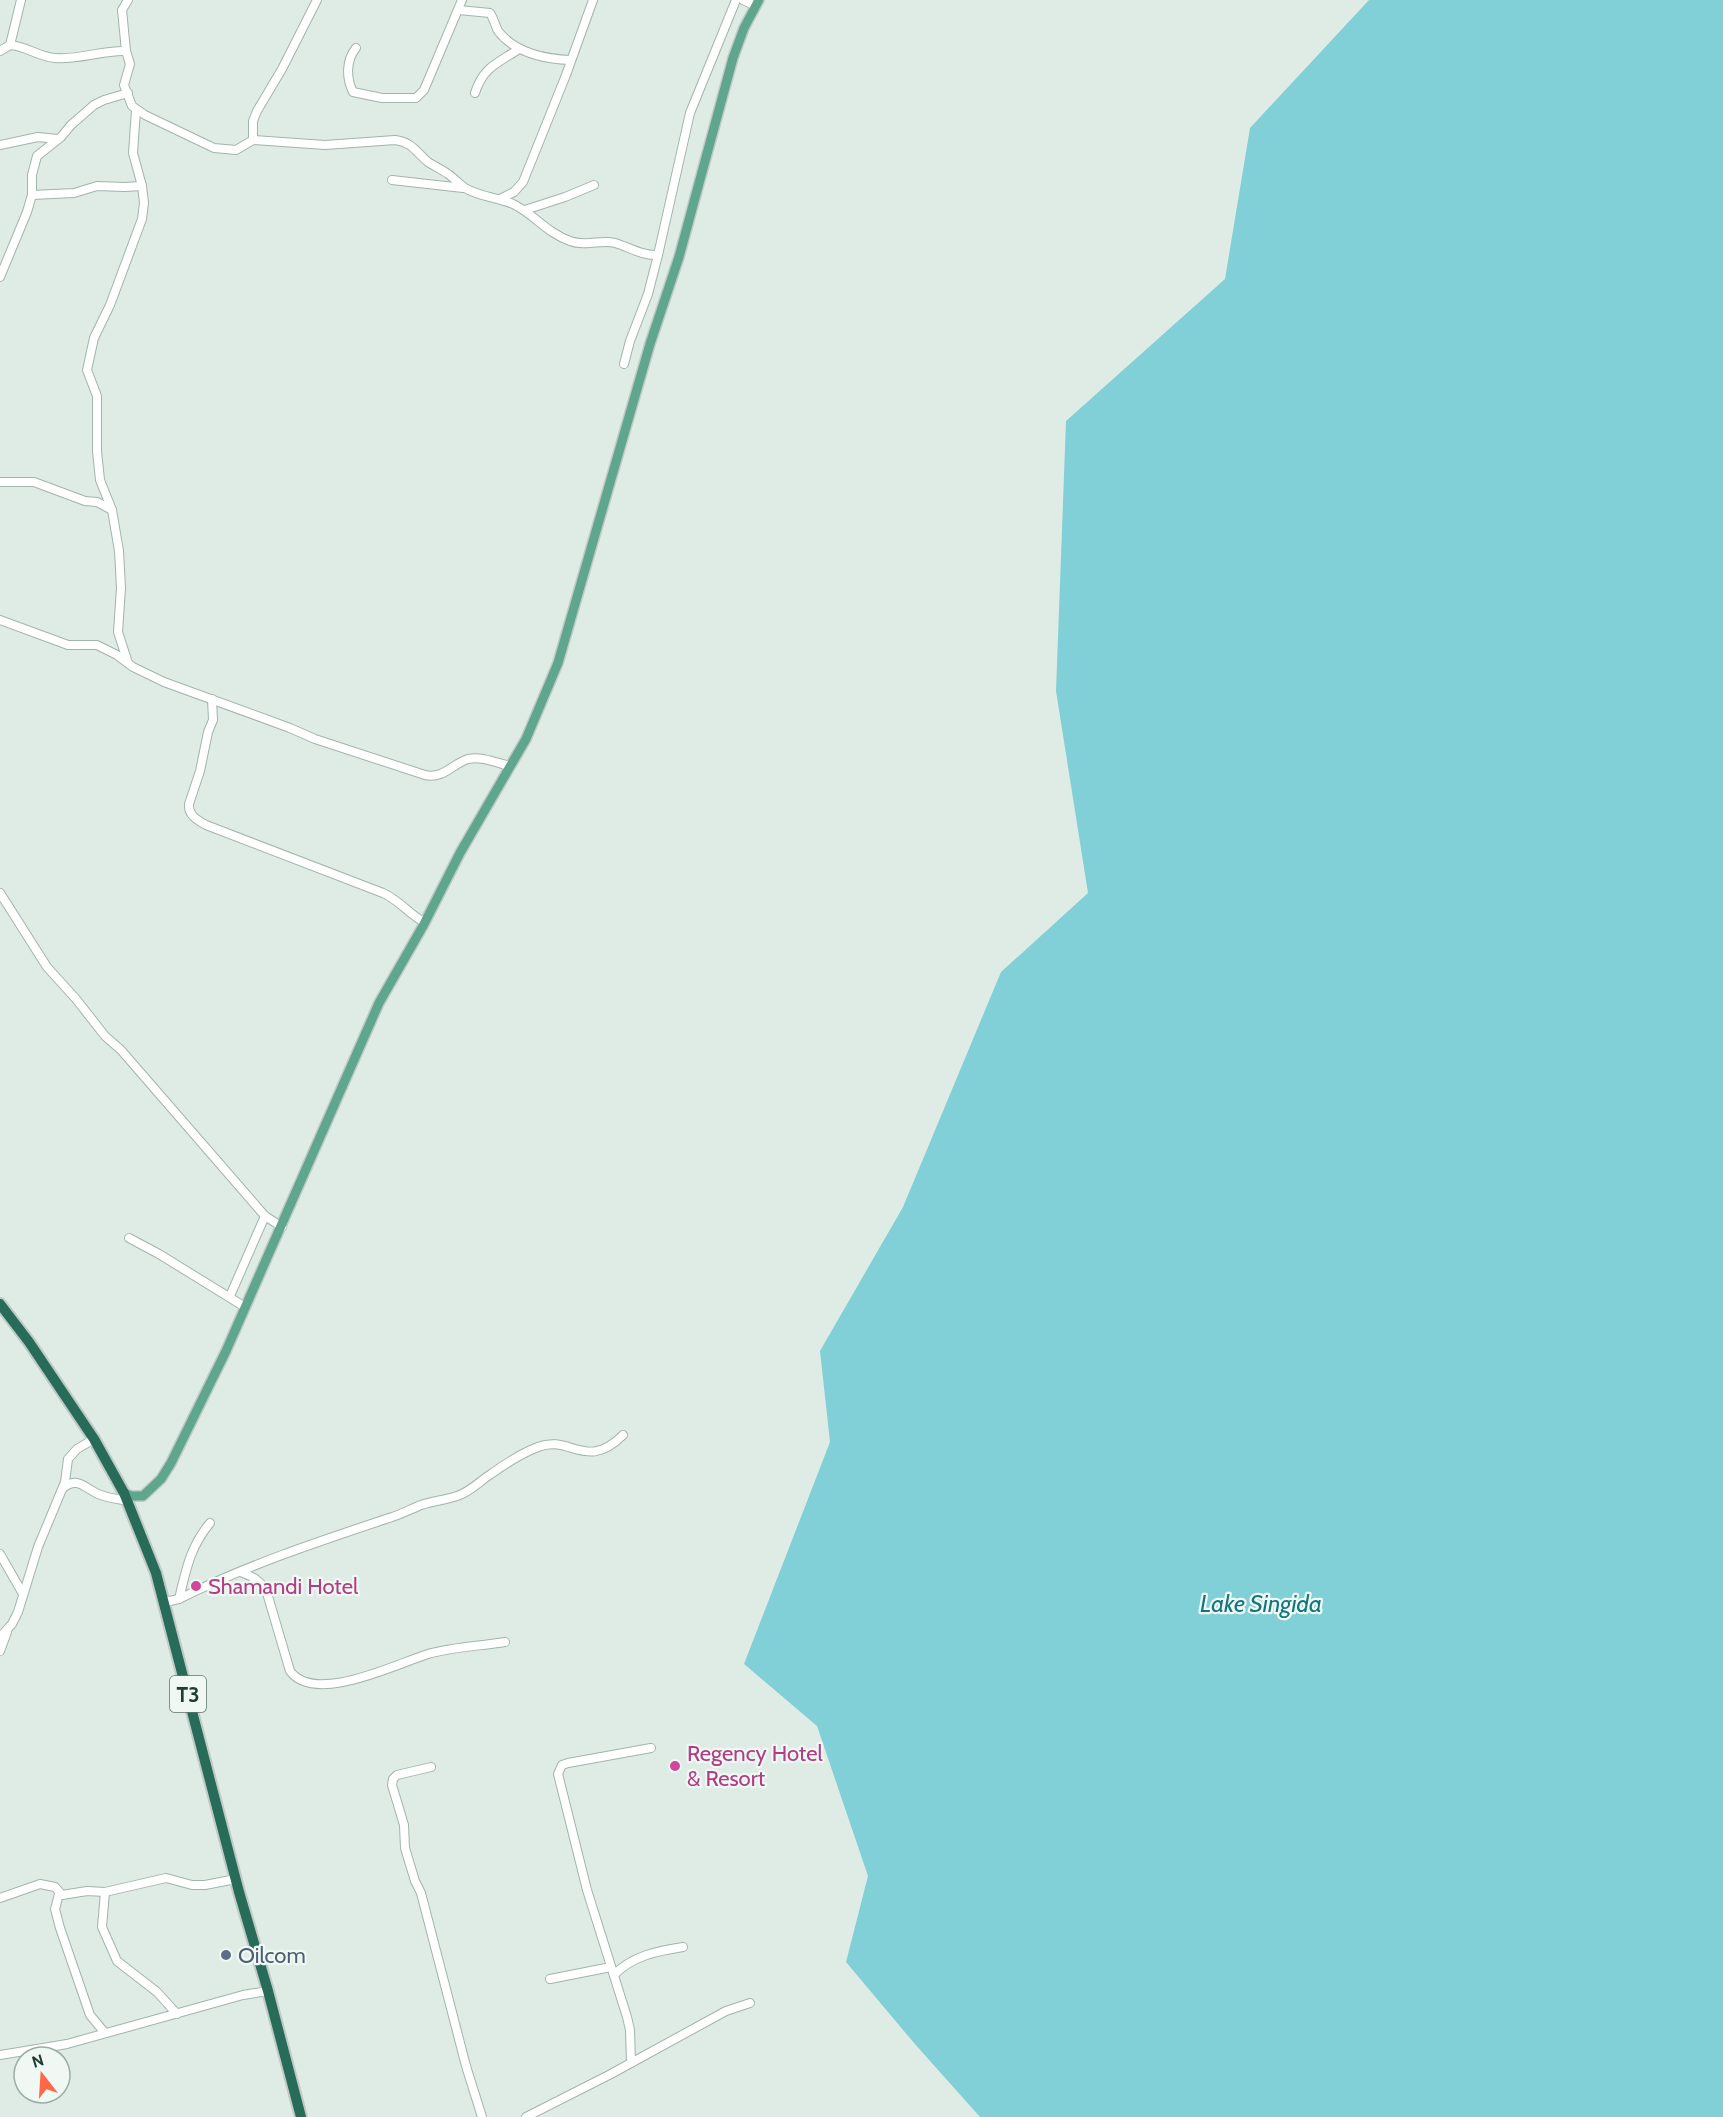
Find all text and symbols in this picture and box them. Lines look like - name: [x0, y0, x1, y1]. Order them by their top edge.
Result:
- place label: Shamandi Hotel: [208, 1573, 359, 1600]
- marker: Shamandi Hotel: [189, 1579, 203, 1593]
- water label: Lake Singida: [1200, 1589, 1322, 1618]
- road number: T3: [170, 1676, 206, 1712]
- place label: Regency Hotel & Resort: [687, 1740, 823, 1792]
- marker: Regency Hotel & Resort: [668, 1759, 682, 1773]
- place label: Oilcom: [238, 1942, 306, 1969]
- marker: Oilcom: [219, 1948, 233, 1962]
- north arrow: [12, 2045, 72, 2105]
- text: N: [30, 2050, 46, 2072]

